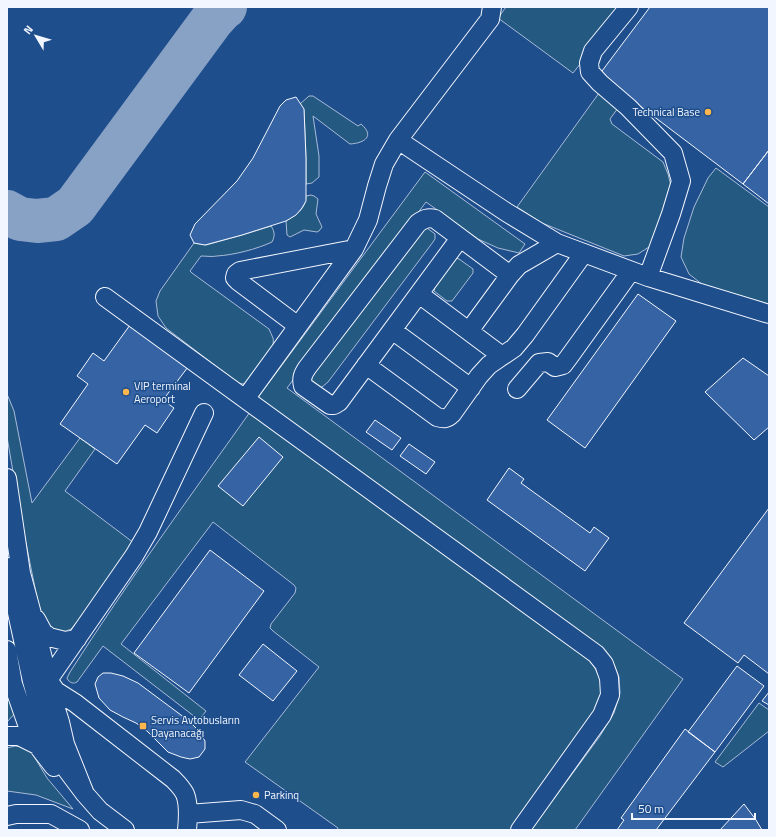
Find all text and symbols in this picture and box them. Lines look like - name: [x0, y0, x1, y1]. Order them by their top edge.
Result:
- north arrow: [16, 16, 56, 56]
- text: N: [19, 22, 37, 38]
- place label: Technical Base: [632, 104, 700, 120]
- marker: Technical Base: [703, 107, 713, 117]
- place label: VIP terminal Aeroport: [134, 378, 191, 407]
- marker: VIP terminal Aeroport: [121, 387, 131, 397]
- place label: Servis Avtobusların Dayanacağı: [151, 712, 240, 741]
- marker: Servis Avtobusların Dayanacağı: [138, 721, 148, 731]
- place label: Parkinq: [264, 787, 299, 803]
- marker: Parkinq: [251, 790, 261, 800]
- scale bar: [632, 795, 755, 821]
- text: 50 m: [638, 799, 664, 818]

